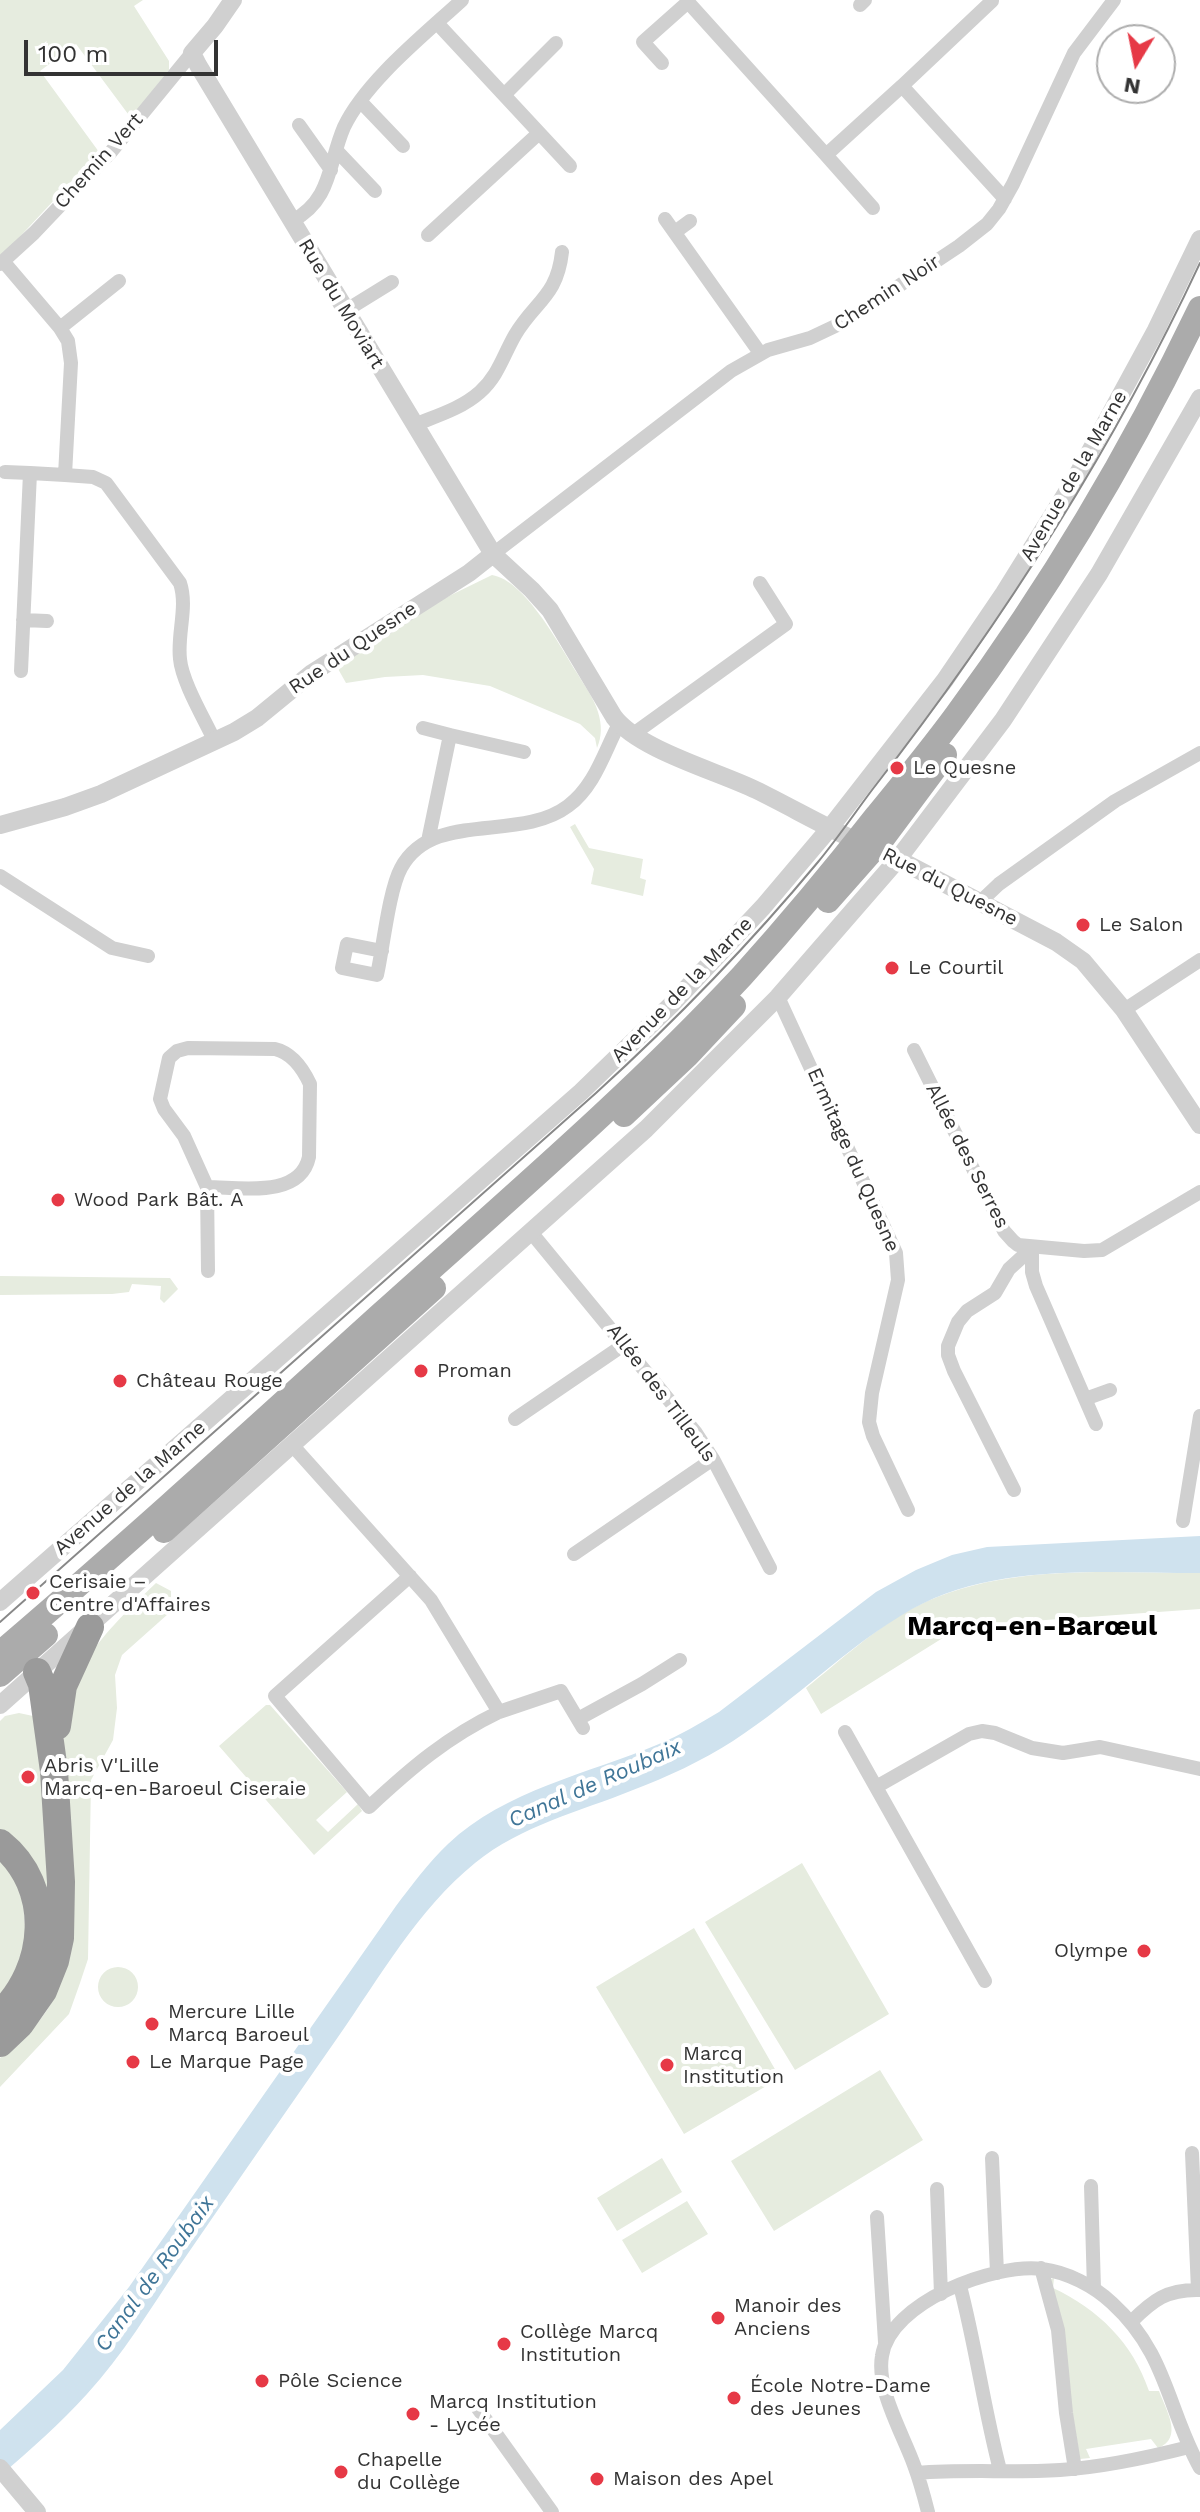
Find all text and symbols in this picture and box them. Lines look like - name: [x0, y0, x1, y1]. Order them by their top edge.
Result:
- scale bar: [28, 24, 222, 74]
- north arrow: [1096, 24, 1176, 104]
- text: 100 m: [38, 40, 108, 68]
- text: N: [1122, 72, 1142, 100]
- street label: Chemin Vert: [50, 108, 148, 214]
- street label: Rue du Moviart: [293, 235, 389, 373]
- street label: Chemin Noir: [830, 250, 944, 336]
- street label: Avenue de la Marne: [1015, 386, 1133, 566]
- street label: Rue du Quesne: [285, 596, 421, 700]
- place label: Le Quesne: [913, 756, 1016, 780]
- marker: Le Quesne: [888, 759, 906, 777]
- street label: Rue du Quesne: [878, 843, 1022, 931]
- street label: Avenue de la Marne: [606, 912, 758, 1068]
- place label: Le Salon: [1099, 913, 1183, 937]
- marker: Le Salon: [1074, 916, 1092, 934]
- place label: Le Courtil: [908, 956, 1003, 980]
- marker: Le Courtil: [883, 959, 901, 977]
- street label: Ermitage du Quesne: [802, 1064, 904, 1256]
- street label: Allée des Serres: [920, 1080, 1014, 1232]
- place label: Wood Park Bât. A: [74, 1188, 243, 1212]
- marker: Wood Park Bât. A: [49, 1191, 67, 1209]
- street label: Allée des Tilleuls: [601, 1319, 721, 1467]
- place label: Proman: [437, 1359, 512, 1383]
- marker: Proman: [412, 1362, 430, 1380]
- place label: Château Rouge: [136, 1369, 283, 1393]
- marker: Château Rouge: [111, 1372, 129, 1390]
- street label: Avenue de la Marne: [49, 1416, 211, 1560]
- place label: Cerisaie – Centre d'Affaires: [49, 1570, 211, 1617]
- marker: Cerisaie – Centre d'Affaires: [24, 1584, 42, 1602]
- district label: Marcq-en-Barœul: [907, 1610, 1157, 1644]
- water label: Canal de Roubaix: [504, 1734, 686, 1834]
- place label: Abris V'Lille Marcq-en-Baroeul Ciseraie: [44, 1754, 306, 1801]
- marker: Abris V'Lille Marcq-en-Baroeul Ciseraie: [19, 1768, 37, 1786]
- place label: Olympe: [1054, 1939, 1128, 1963]
- marker: Olympe: [1135, 1942, 1153, 1960]
- place label: Mercure Lille Marcq Baroeul: [168, 2000, 309, 2047]
- marker: Mercure Lille Marcq Baroeul: [143, 2015, 161, 2033]
- place label: Marcq Institution: [683, 2042, 784, 2089]
- place label: Le Marque Page: [149, 2050, 304, 2074]
- marker: Le Marque Page: [124, 2053, 142, 2071]
- marker: Marcq Institution: [658, 2056, 676, 2074]
- water label: Canal de Roubaix: [90, 2191, 220, 2357]
- place label: Manoir des Anciens: [734, 2294, 842, 2341]
- marker: Manoir des Anciens: [709, 2309, 727, 2327]
- place label: Collège Marcq Institution: [520, 2320, 658, 2367]
- marker: Collège Marcq Institution: [495, 2335, 513, 2353]
- place label: Pôle Science: [278, 2369, 402, 2393]
- marker: Pôle Science: [253, 2372, 271, 2390]
- place label: École Notre-Dame des Jeunes: [750, 2374, 931, 2421]
- marker: École Notre-Dame des Jeunes: [725, 2389, 743, 2407]
- place label: Marcq Institution - Lycée: [429, 2390, 597, 2437]
- marker: Marcq Institution - Lycée: [404, 2405, 422, 2423]
- place label: Chapelle du Collège: [357, 2448, 460, 2495]
- marker: Chapelle du Collège: [332, 2463, 350, 2481]
- place label: Maison des Apel: [613, 2467, 773, 2491]
- marker: Maison des Apel: [588, 2470, 606, 2488]

